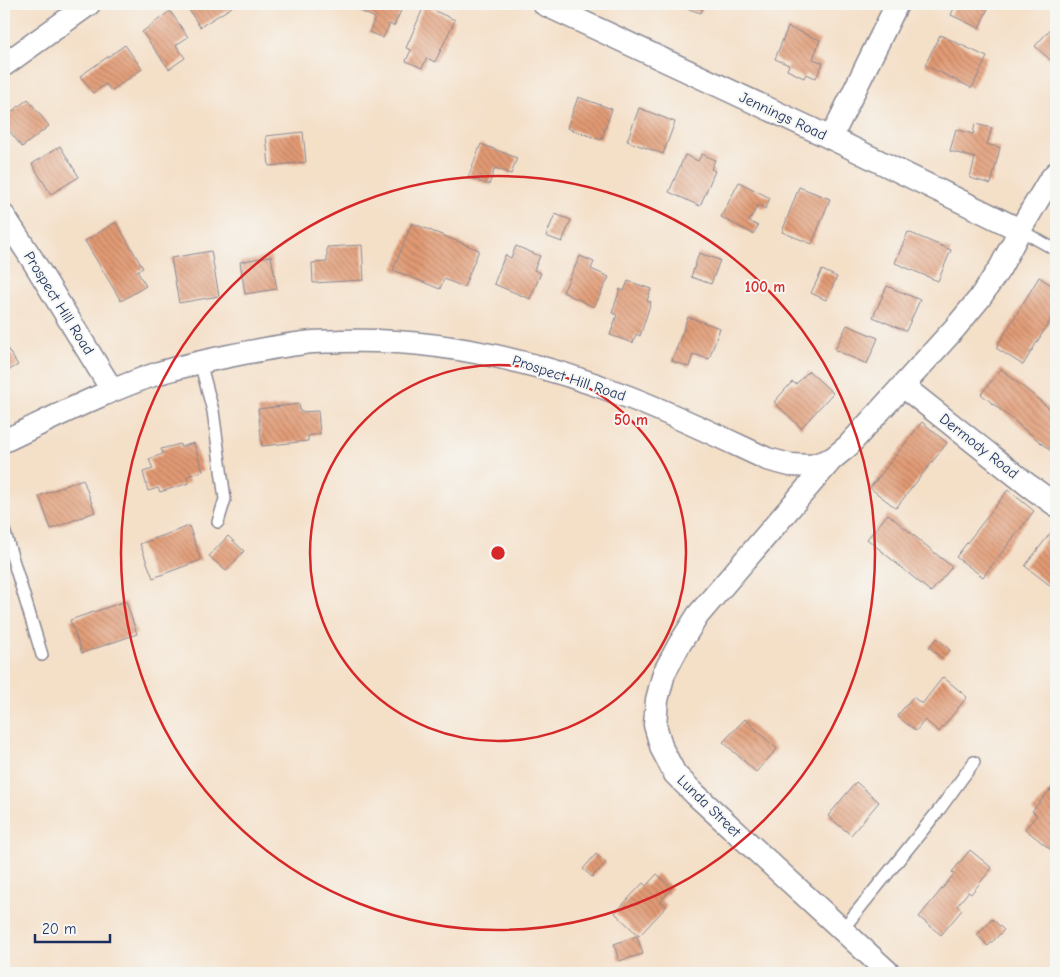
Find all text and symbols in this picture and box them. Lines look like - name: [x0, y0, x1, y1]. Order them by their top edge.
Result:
- street label: Jennings Road: [736, 88, 830, 144]
- street label: Prospect Hill Road: [20, 248, 98, 358]
- text: 100 m: [745, 278, 785, 296]
- street label: Prospect Hill Road: [510, 351, 628, 405]
- street label: Dermody Road: [936, 410, 1022, 482]
- text: 50 m: [614, 411, 648, 429]
- centre of rings: [489, 544, 507, 562]
- street label: Lunda Street: [673, 771, 745, 841]
- scale bar: [35, 912, 110, 944]
- text: 20 m: [42, 920, 76, 938]

